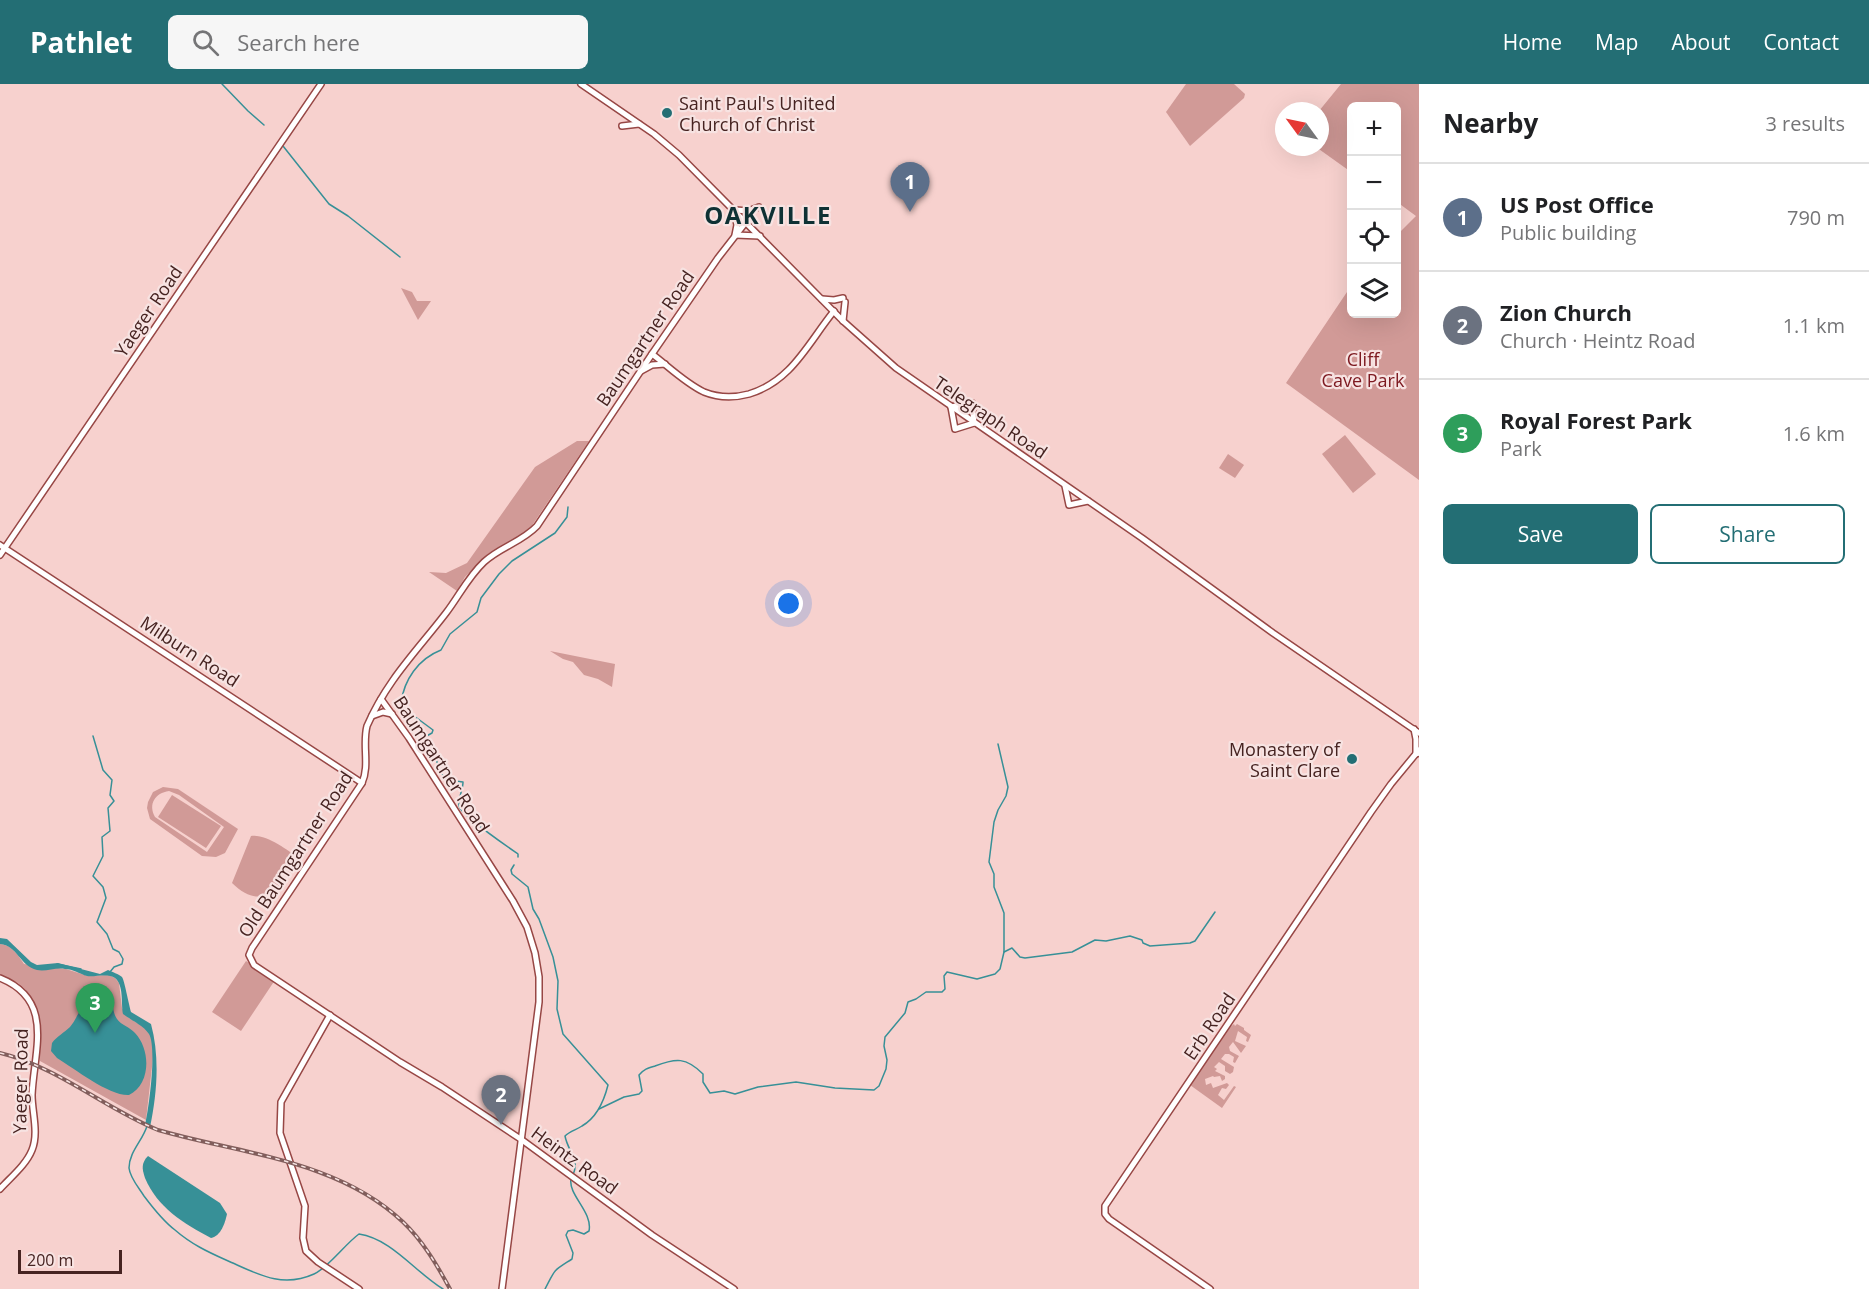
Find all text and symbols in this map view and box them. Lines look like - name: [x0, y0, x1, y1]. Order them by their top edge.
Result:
- search box: [168, 15, 588, 69]
- text: Pathlet: [30, 23, 132, 61]
- icon: search: [189, 26, 222, 59]
- text: Search here: [237, 27, 360, 57]
- text: Home: [1503, 28, 1562, 56]
- text: Map: [1595, 28, 1638, 56]
- text: About: [1671, 28, 1731, 56]
- text: Contact: [1764, 28, 1839, 56]
- place label: Saint Paul's United Church of Christ: [679, 91, 835, 136]
- north arrow: [1275, 102, 1329, 156]
- map controls: [1347, 102, 1401, 318]
- button: +: [1347, 102, 1401, 156]
- text: Nearby: [1443, 105, 1538, 141]
- marker: Saint Paul's United Church of Christ: [660, 106, 674, 120]
- text: 3 results: [1765, 110, 1845, 137]
- button: −: [1347, 156, 1401, 210]
- pin: 1: [890, 162, 930, 212]
- text: US Post Office: [1500, 189, 1654, 219]
- district label: OAKVILLE: [704, 198, 832, 231]
- text: 1: [1457, 204, 1468, 231]
- text: 790 m: [1787, 204, 1845, 231]
- button: locate: [1347, 210, 1401, 264]
- text: Public building: [1500, 219, 1636, 246]
- street label: Yaeger Road: [109, 261, 187, 361]
- button: layers: [1347, 264, 1401, 318]
- street label: Baumgartner Road: [591, 265, 699, 411]
- text: Zion Church: [1500, 297, 1632, 327]
- text: 2: [1457, 312, 1468, 339]
- text: 1.1 km: [1783, 312, 1845, 339]
- text: Church · Heintz Road: [1500, 327, 1696, 354]
- park label: Cliff Cave Park: [1322, 347, 1405, 392]
- street label: Telegraph Road: [930, 370, 1052, 464]
- text: Royal Forest Park: [1500, 405, 1692, 435]
- text: 3: [1457, 420, 1468, 447]
- text: 1.6 km: [1783, 420, 1845, 447]
- text: Park: [1500, 435, 1542, 462]
- button: Save: [1443, 504, 1638, 564]
- button: Share: [1650, 504, 1845, 564]
- your location: [774, 589, 803, 618]
- street label: Milburn Road: [136, 610, 244, 692]
- street label: Baumgartner Road: [389, 691, 495, 837]
- place label: Monastery of Saint Clare: [1229, 737, 1341, 782]
- marker: Monastery of Saint Clare: [1345, 752, 1359, 766]
- street label: Old Baumgartner Road: [232, 766, 358, 942]
- pin: 3: [76, 984, 115, 1033]
- street label: Erb Road: [1178, 988, 1240, 1064]
- street label: Yaeger Road: [7, 1028, 33, 1134]
- pin: 2: [482, 1076, 520, 1125]
- street label: Heintz Road: [527, 1120, 623, 1200]
- scale bar: [18, 1247, 122, 1274]
- text: 200 m: [27, 1249, 73, 1271]

